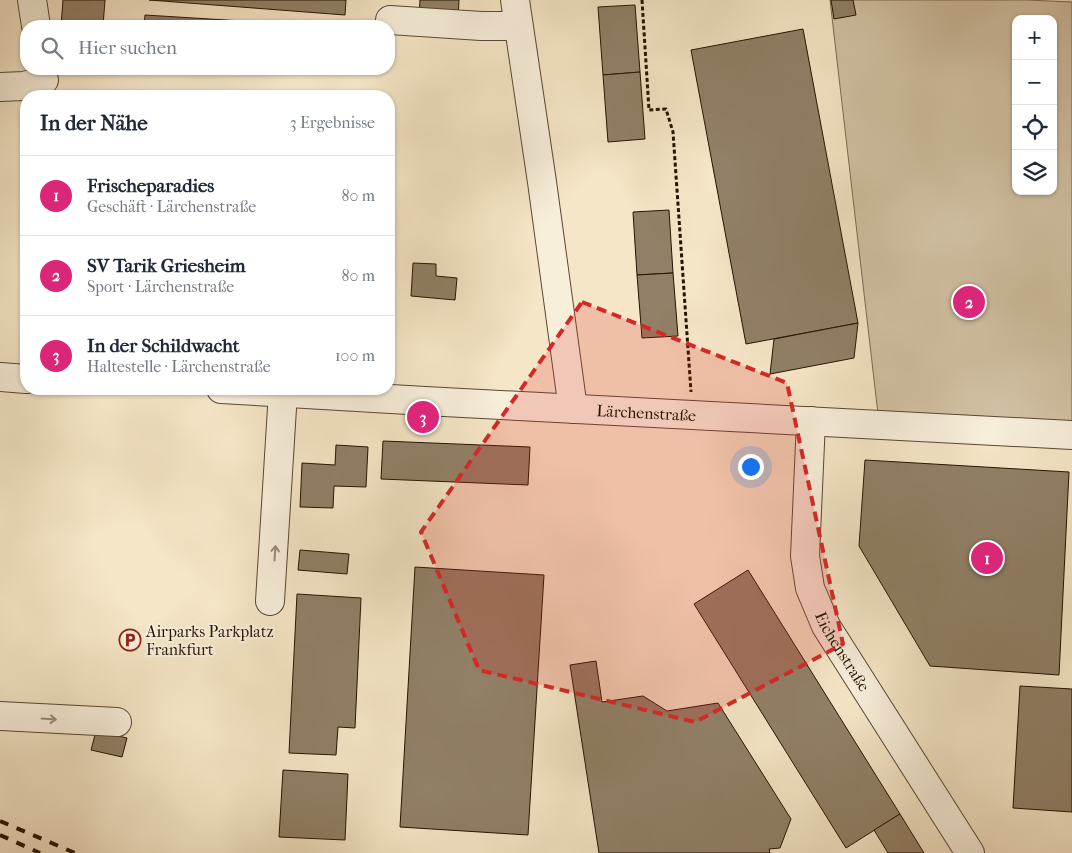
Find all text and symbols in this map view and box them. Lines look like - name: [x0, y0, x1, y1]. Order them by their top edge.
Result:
- map controls: [1012, 15, 1057, 195]
- button: +: [1012, 15, 1057, 60]
- search box: [20, 20, 395, 75]
- icon: search: [38, 34, 66, 62]
- text: Hier suchen: [78, 37, 177, 59]
- button: −: [1012, 60, 1057, 105]
- button: locate: [1012, 105, 1057, 150]
- text: In der Nähe: [40, 111, 148, 135]
- text: 3 Ergebnisse: [290, 113, 375, 132]
- button: layers: [1012, 150, 1057, 195]
- text: Frischeparadies: [87, 175, 214, 197]
- text: 1: [53, 186, 59, 205]
- text: 80 m: [341, 186, 375, 205]
- text: Geschäft · Lärchenstraße: [87, 197, 256, 216]
- text: SV Tarik Griesheim: [87, 255, 246, 277]
- text: 2: [52, 266, 60, 285]
- text: 80 m: [341, 266, 375, 285]
- text: Sport · Lärchenstraße: [87, 277, 234, 296]
- pin: 2: [953, 283, 985, 321]
- text: In der Schildwacht: [87, 335, 239, 357]
- text: 3: [53, 346, 59, 365]
- text: 100 m: [335, 346, 375, 365]
- text: Haltestelle · Lärchenstraße: [87, 357, 271, 376]
- pin: 3: [407, 398, 439, 436]
- street label: Lärchenstraße: [596, 401, 697, 425]
- your location: [738, 454, 764, 480]
- pin: 1: [971, 539, 1003, 577]
- one-way arrow: [270, 545, 279, 561]
- street label: Eichenstraße: [812, 609, 874, 695]
- place label: Airparks Parkplatz Frankfurt: [145, 622, 274, 659]
- parking icon: Airparks Parkplatz Frankfurt: [118, 628, 142, 652]
- one-way arrow: [40, 714, 56, 723]

